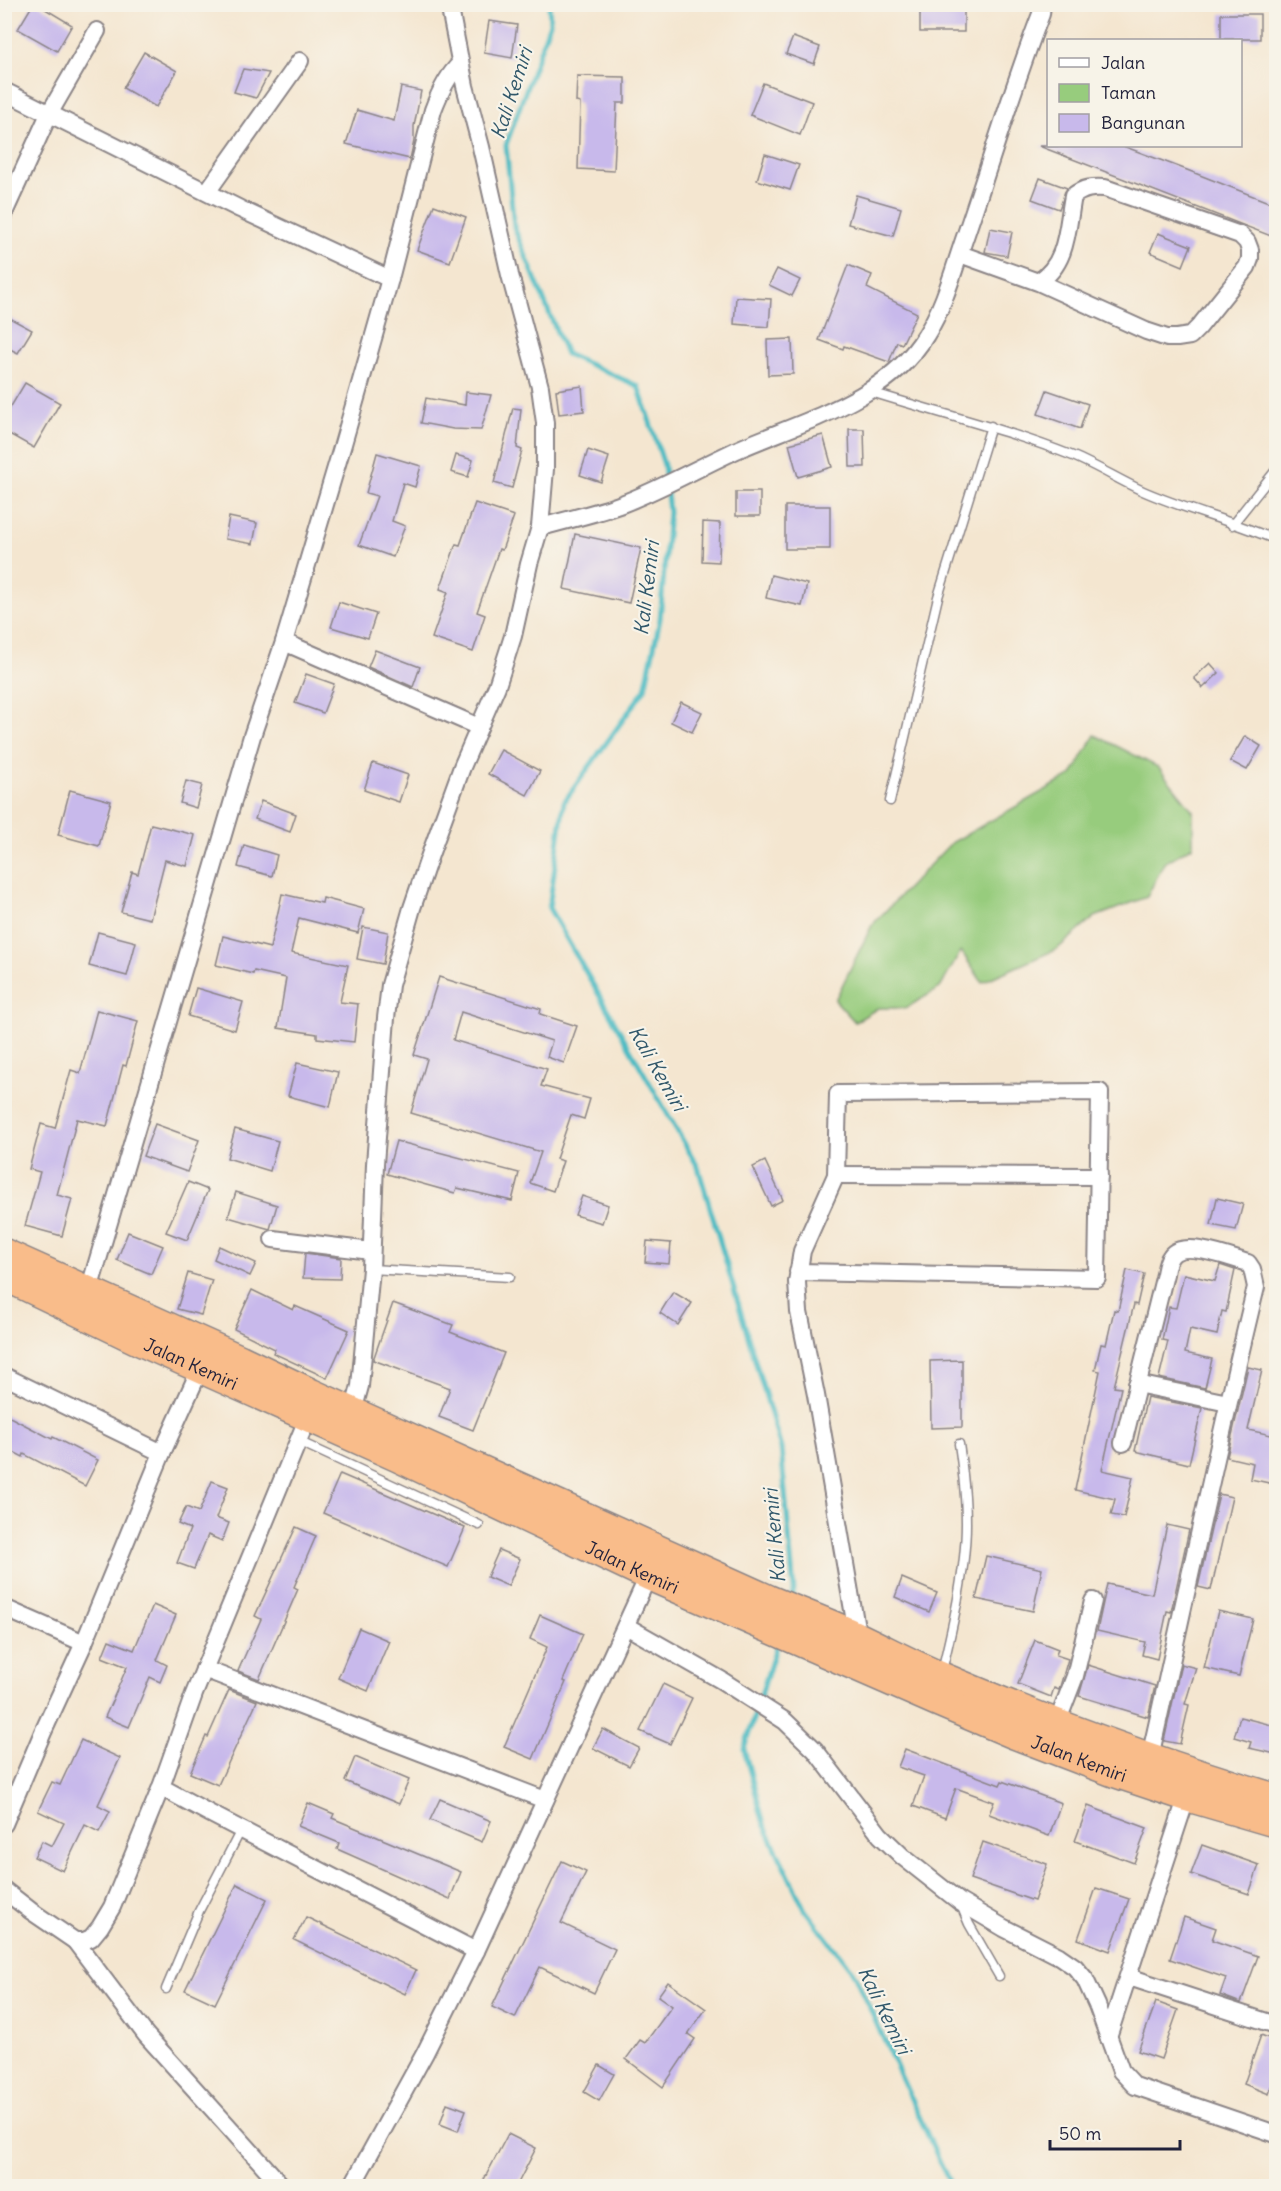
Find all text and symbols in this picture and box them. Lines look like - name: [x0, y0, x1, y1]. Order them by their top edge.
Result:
- legend: [1047, 39, 1242, 147]
- water label: Kali Kemiri: [484, 42, 538, 142]
- text: Jalan: [1101, 51, 1145, 74]
- text: Taman: [1101, 81, 1156, 104]
- text: Bangunan: [1101, 111, 1185, 134]
- water label: Kali Kemiri: [628, 537, 664, 637]
- water label: Kali Kemiri: [624, 1021, 694, 1117]
- street label: Jalan Kemiri: [141, 1332, 242, 1394]
- water label: Kali Kemiri: [757, 1485, 791, 1584]
- street label: Jalan Kemiri: [582, 1535, 683, 1598]
- street label: Jalan Kemiri: [1028, 1730, 1130, 1787]
- water label: Kali Kemiri: [853, 1962, 918, 2060]
- scale bar: [1050, 2113, 1180, 2151]
- text: 50 m: [1059, 2122, 1101, 2145]

